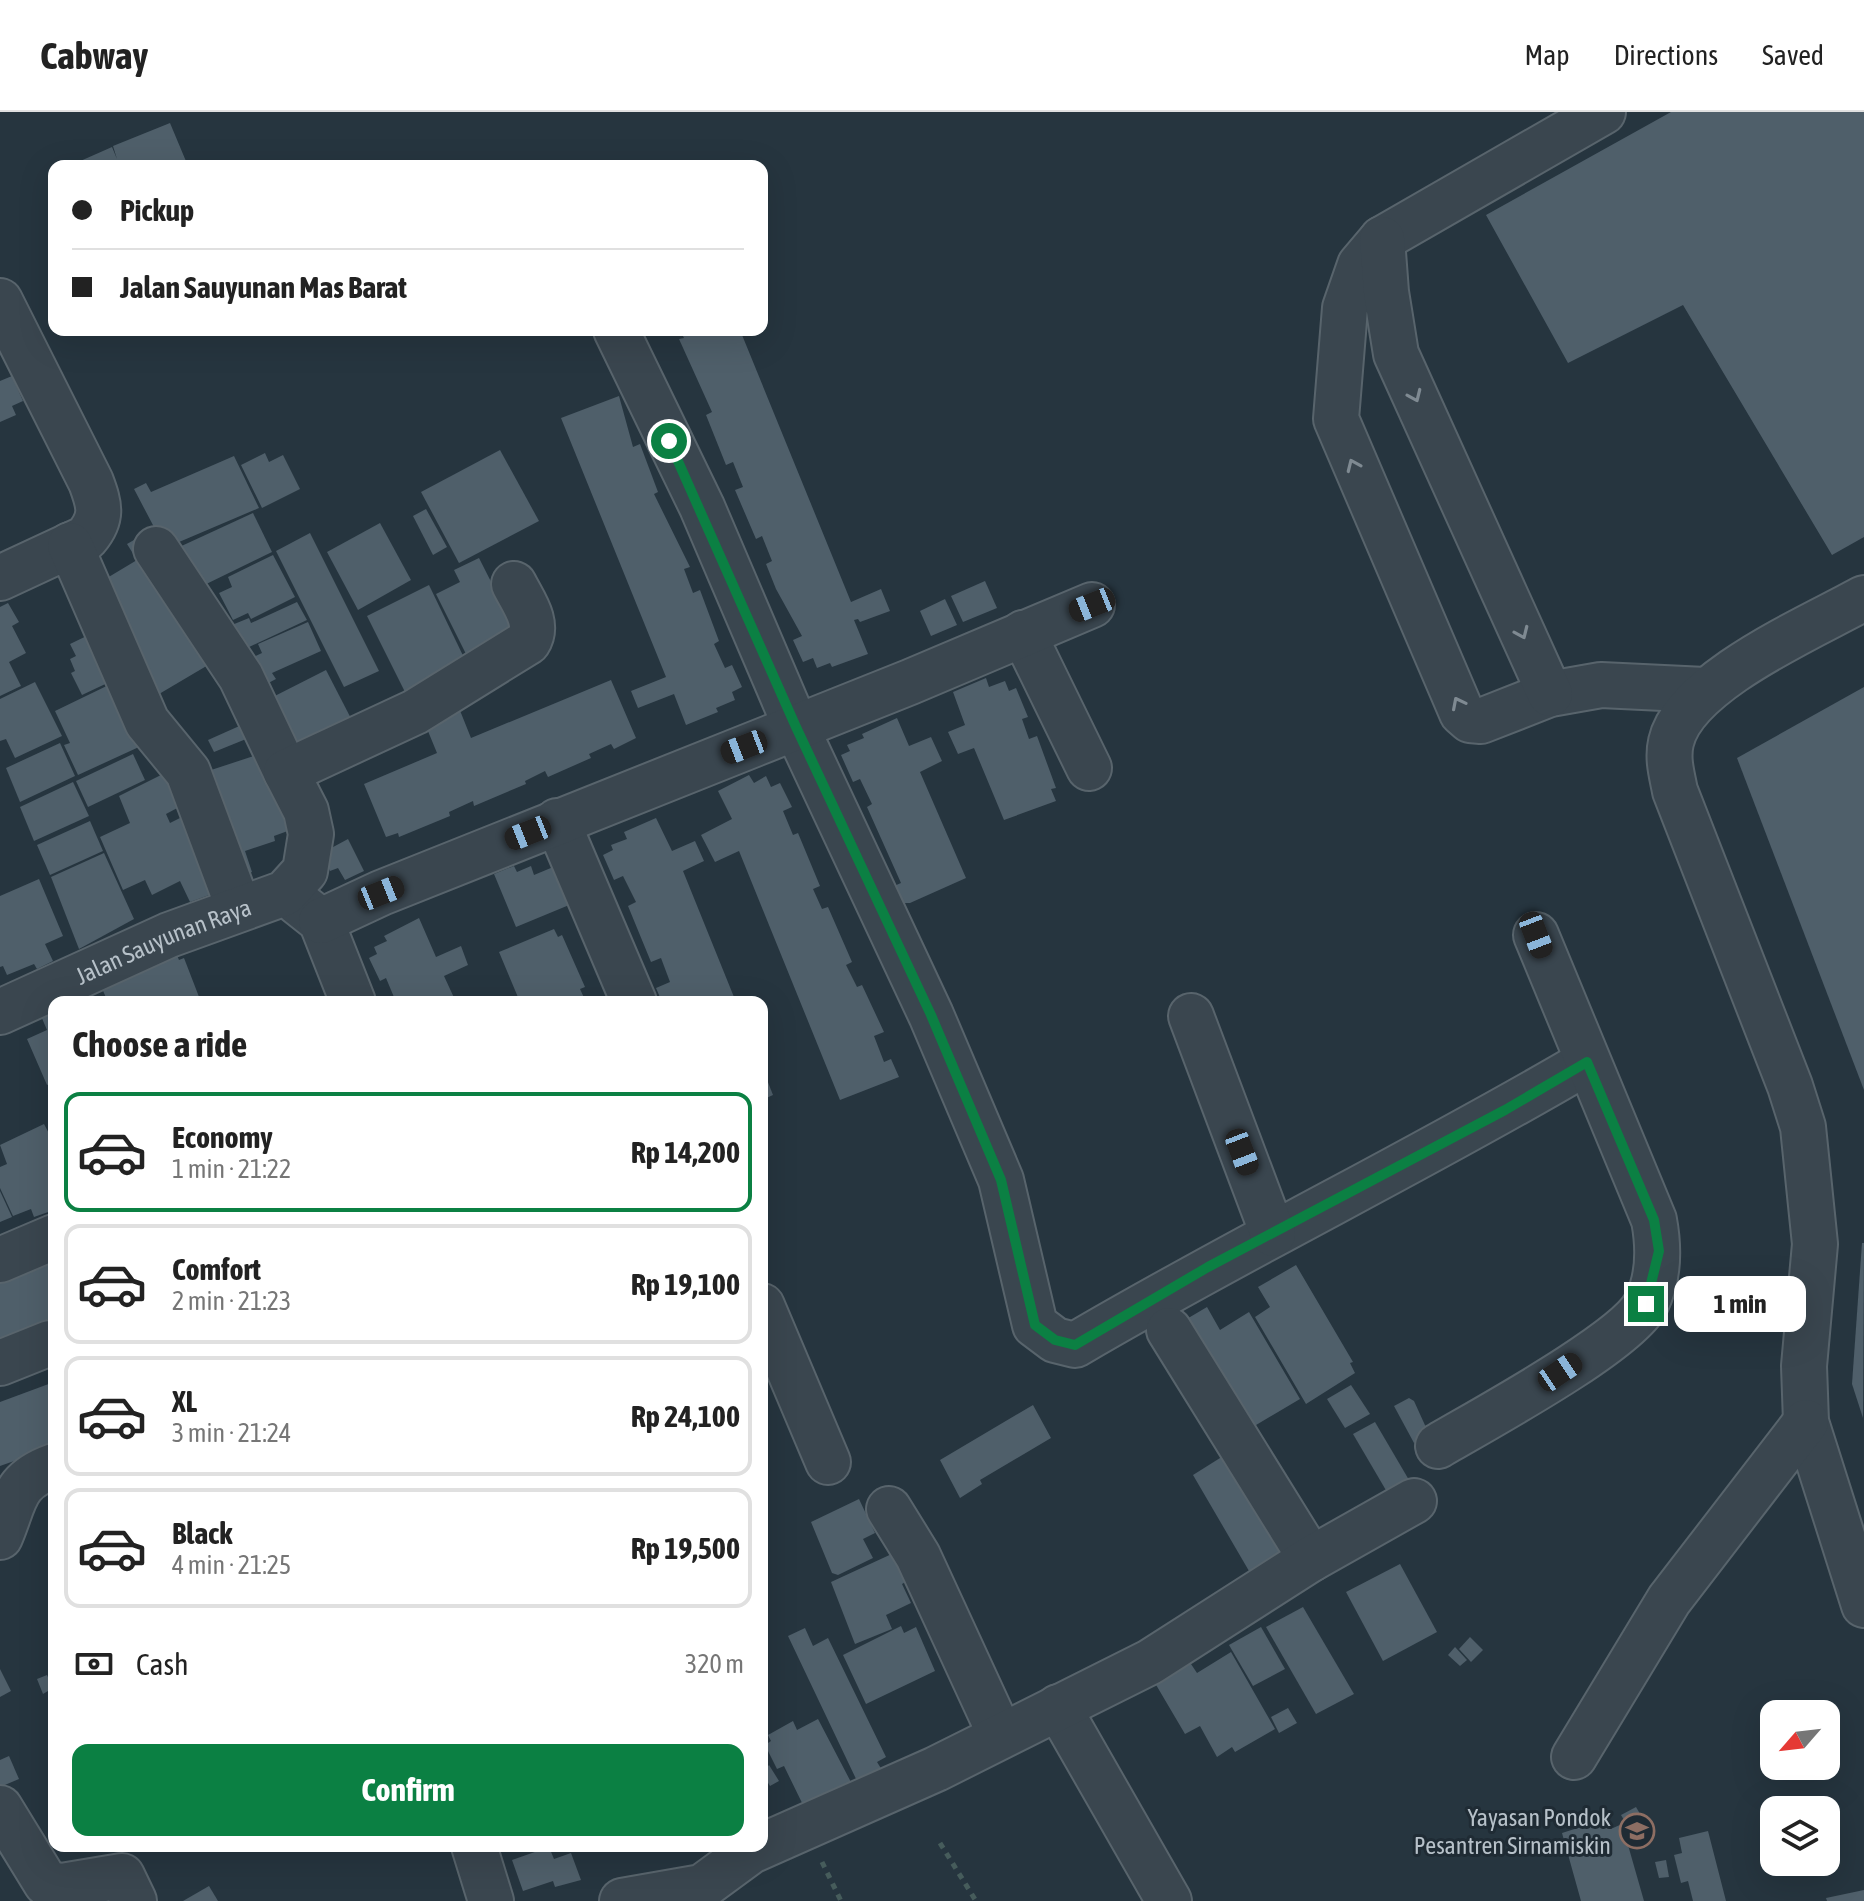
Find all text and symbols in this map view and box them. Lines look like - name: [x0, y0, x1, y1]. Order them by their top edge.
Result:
- text: Cabway: [40, 34, 148, 77]
- text: Map: [1525, 39, 1570, 71]
- text: Directions: [1614, 39, 1718, 71]
- text: Saved: [1762, 39, 1824, 71]
- text: Pickup: [120, 193, 194, 227]
- text: Jalan Sauyunan Mas Barat: [120, 270, 407, 304]
- one-way arrow: [1405, 388, 1421, 403]
- route start: [651, 423, 687, 459]
- one-way arrow: [1347, 459, 1363, 473]
- car: [1065, 585, 1119, 625]
- one-way arrow: [1512, 625, 1528, 639]
- one-way arrow: [1452, 696, 1468, 711]
- car: [717, 727, 771, 767]
- car: [501, 813, 555, 853]
- car: [354, 873, 408, 913]
- street label: Jalan Sauyunan Raya: [71, 893, 254, 989]
- car: [1516, 908, 1556, 962]
- text: Choose a ride: [72, 1023, 247, 1065]
- icon: car: [76, 1116, 148, 1188]
- text: Economy: [172, 1120, 273, 1154]
- car: [1222, 1125, 1262, 1179]
- text: Rp 14,200: [631, 1135, 740, 1169]
- text: 1 min · 21:22: [172, 1154, 291, 1184]
- icon: car: [76, 1248, 148, 1320]
- text: Comfort: [172, 1252, 261, 1286]
- text: Rp 19,100: [631, 1267, 740, 1301]
- callout: 1 min: [1674, 1276, 1806, 1332]
- text: 2 min · 21:23: [172, 1286, 291, 1316]
- route end: [1628, 1286, 1664, 1322]
- text: 1 min: [1713, 1289, 1767, 1319]
- car: [1533, 1349, 1587, 1395]
- icon: car: [76, 1380, 148, 1452]
- text: XL: [172, 1384, 197, 1418]
- text: Rp 24,100: [631, 1399, 740, 1433]
- text: 3 min · 21:24: [172, 1418, 291, 1448]
- icon: car: [76, 1512, 148, 1584]
- text: Black: [172, 1516, 232, 1550]
- text: Rp 19,500: [631, 1531, 740, 1565]
- text: 4 min · 21:25: [172, 1550, 291, 1580]
- icon: cash: [72, 1642, 116, 1686]
- text: Cash: [136, 1647, 189, 1681]
- text: 320 m: [685, 1649, 744, 1679]
- north arrow: [1760, 1700, 1840, 1780]
- map controls: [1760, 1700, 1840, 1876]
- button: Confirm: [72, 1744, 744, 1836]
- button: layers: [1760, 1796, 1840, 1876]
- place label: Yayasan Pondok Pesantren Sirnamiskin: [1414, 1804, 1611, 1859]
- school or university icon: Yayasan Pondok Pesantren Sirnamiskin: [1618, 1812, 1656, 1850]

